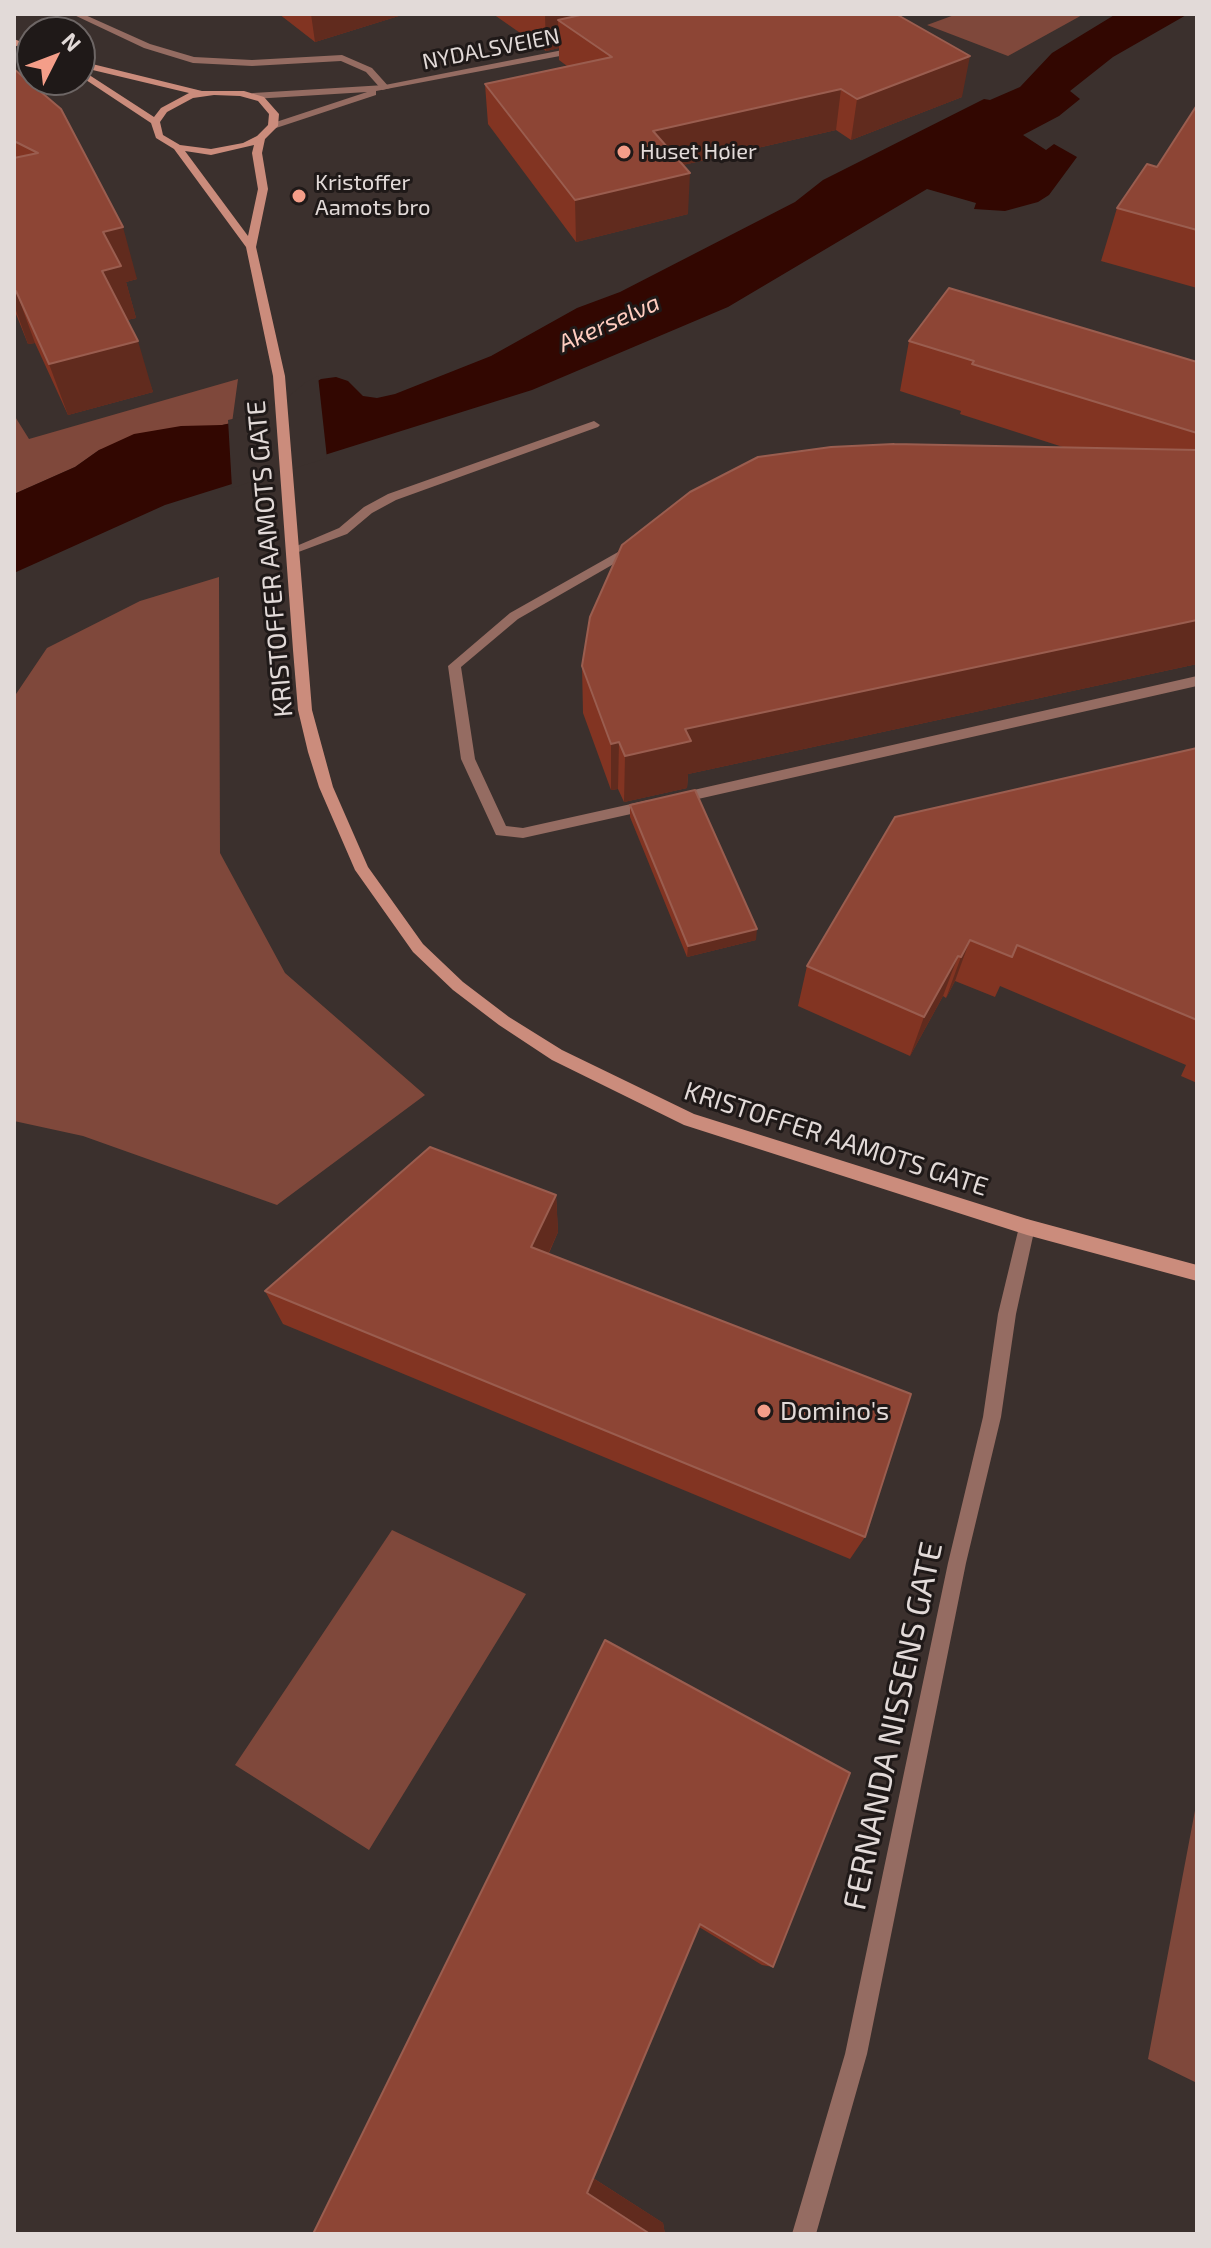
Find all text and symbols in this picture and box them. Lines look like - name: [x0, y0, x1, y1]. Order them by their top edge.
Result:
- north arrow: [16, 16, 96, 96]
- street label: NYDALSVEIEN: [420, 23, 562, 75]
- text: N: [57, 27, 87, 56]
- place label: Huset Høier: [640, 139, 757, 165]
- marker: Huset Høier: [615, 143, 633, 161]
- place label: Kristoffer Aamots bro: [315, 170, 431, 222]
- marker: Kristoffer Aamots bro: [290, 187, 308, 205]
- water label: Akerselva: [554, 288, 664, 358]
- street label: KRISTOFFER AAMOTS GATE: [241, 399, 299, 719]
- street label: KRISTOFFER AAMOTS GATE: [680, 1075, 992, 1203]
- place label: Domino's: [780, 1395, 889, 1427]
- marker: Domino's: [755, 1402, 773, 1420]
- street label: FERNANDA NISSENS GATE: [835, 1539, 951, 1913]

